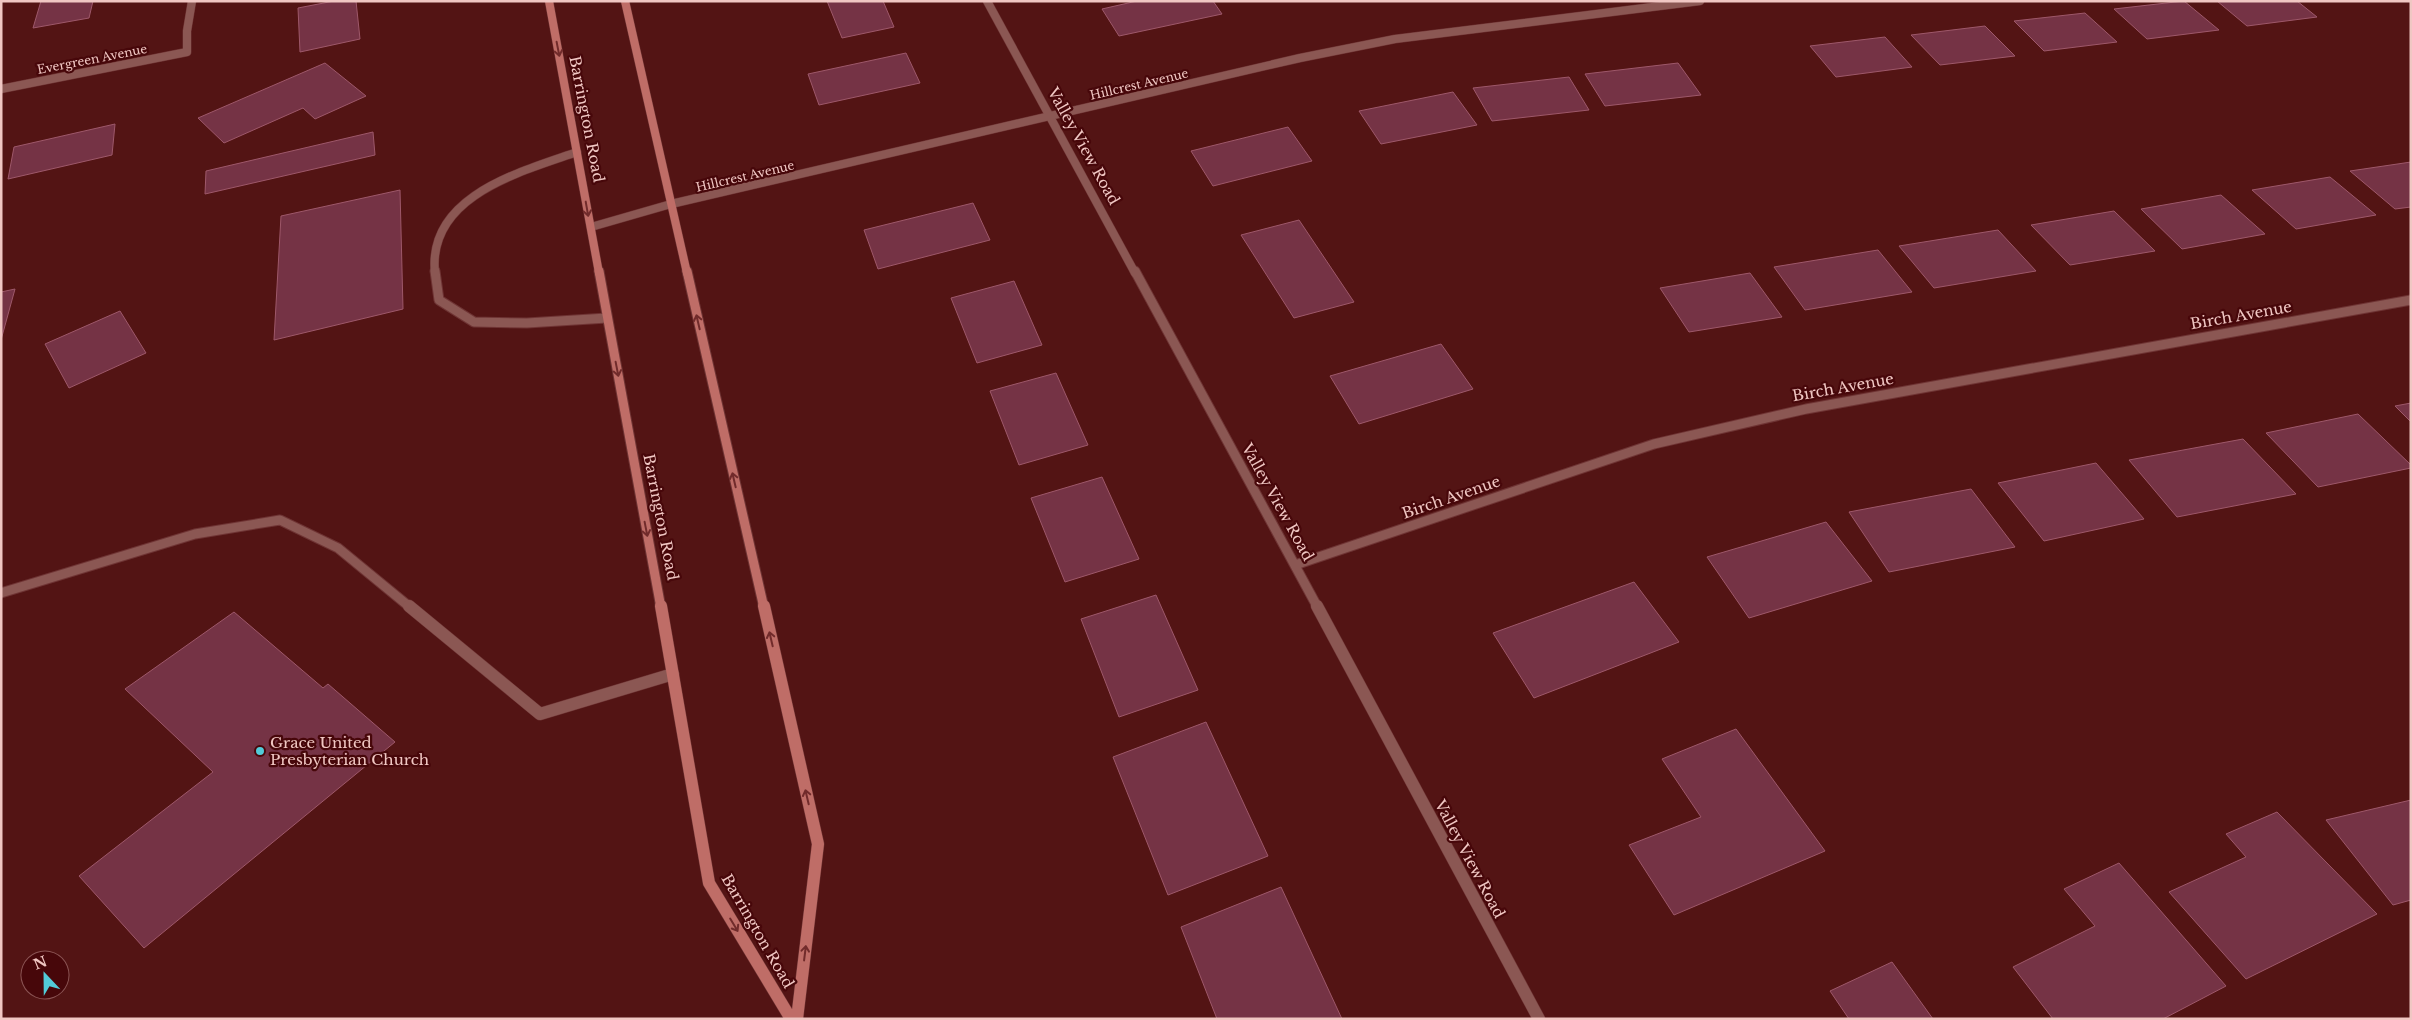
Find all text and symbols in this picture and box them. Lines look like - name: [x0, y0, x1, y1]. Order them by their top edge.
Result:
- street label: Evergreen Avenue: [36, 41, 148, 77]
- one-way arrow: [553, 41, 563, 57]
- street label: Barrington Road: [565, 54, 609, 184]
- street label: Hillcrest Avenue: [1088, 65, 1190, 103]
- street label: Valley View Road: [1043, 83, 1124, 208]
- street label: Hillcrest Avenue: [694, 157, 796, 195]
- one-way arrow: [583, 201, 593, 217]
- street label: Birch Avenue: [2189, 297, 2293, 333]
- one-way arrow: [693, 314, 702, 330]
- one-way arrow: [612, 360, 622, 376]
- street label: Birch Avenue: [1791, 369, 1895, 405]
- street label: Valley View Road: [1237, 439, 1318, 564]
- street label: Barrington Road: [639, 452, 683, 582]
- street label: Birch Avenue: [1399, 471, 1503, 523]
- one-way arrow: [729, 473, 738, 489]
- one-way arrow: [642, 520, 652, 536]
- one-way arrow: [766, 631, 775, 647]
- place label: Grace United Presbyterian Church: [270, 733, 429, 769]
- marker: Grace United Presbyterian Church: [254, 745, 266, 757]
- one-way arrow: [802, 789, 811, 805]
- street label: Valley View Road: [1430, 796, 1509, 921]
- street label: Barrington Road: [718, 871, 798, 991]
- one-way arrow: [730, 917, 740, 931]
- one-way arrow: [800, 945, 810, 961]
- north arrow: [20, 950, 70, 1000]
- text: N: [31, 952, 50, 974]

